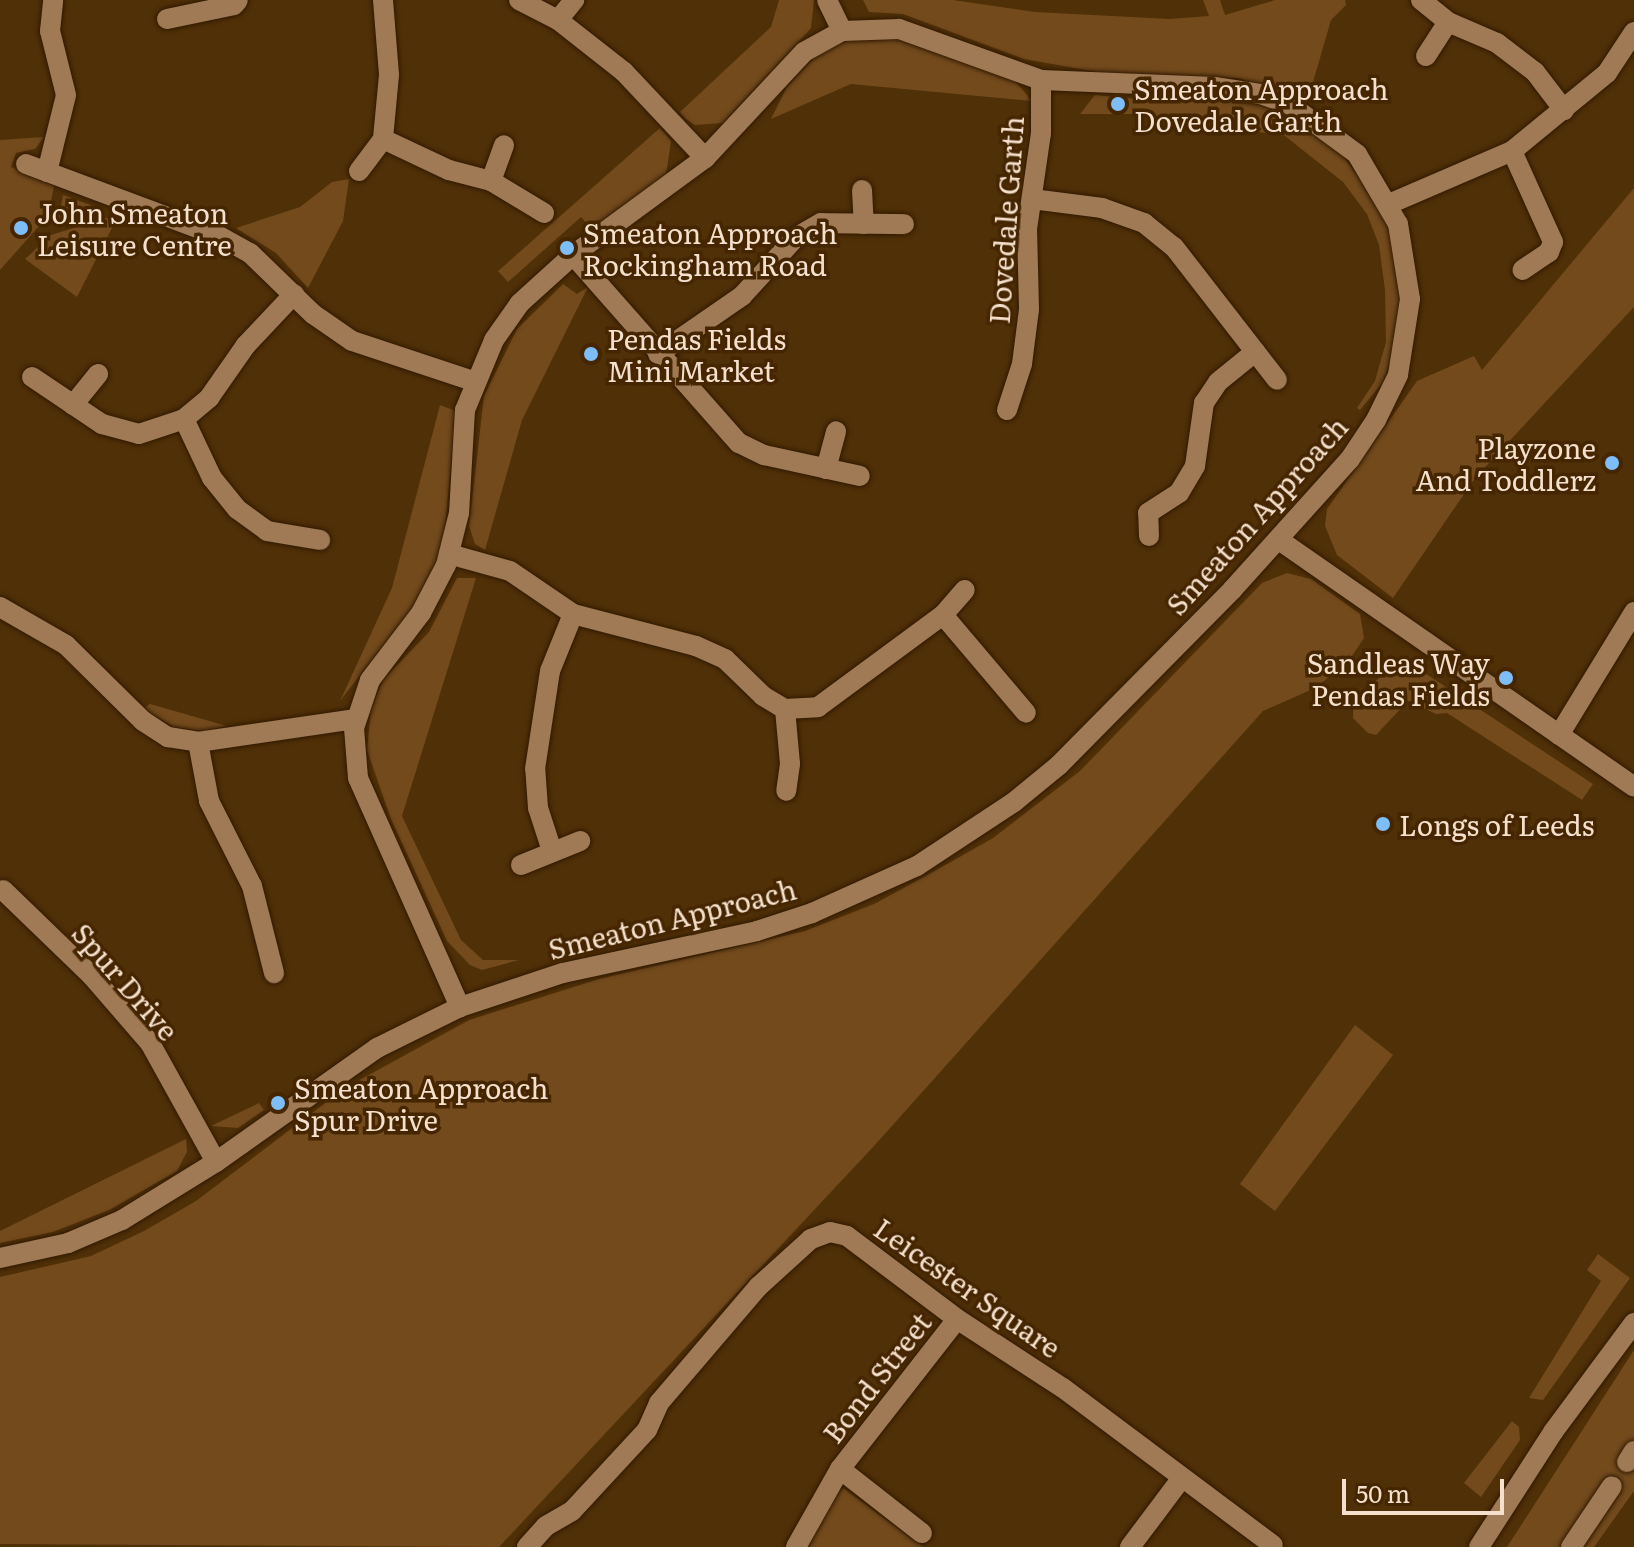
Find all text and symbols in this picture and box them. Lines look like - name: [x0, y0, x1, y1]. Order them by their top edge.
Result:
- place label: Smeaton Approach Dovedale Garth: [1134, 71, 1389, 137]
- marker: Smeaton Approach Dovedale Garth: [1109, 95, 1127, 113]
- street label: Dovedale Garth: [981, 115, 1029, 325]
- place label: John Smeaton Leisure Centre: [37, 195, 232, 261]
- place label: Smeaton Approach Rockingham Road: [583, 215, 838, 281]
- marker: John Smeaton Leisure Centre: [12, 219, 30, 237]
- marker: Smeaton Approach Rockingham Road: [558, 239, 576, 257]
- place label: Pendas Fields Mini Market: [607, 321, 786, 387]
- marker: Pendas Fields Mini Market: [582, 345, 600, 363]
- street label: Smeaton Approach: [1158, 409, 1354, 621]
- place label: Playzone And Toddlerz: [1416, 430, 1596, 496]
- marker: Playzone And Toddlerz: [1603, 454, 1621, 472]
- place label: Sandleas Way Pendas Fields: [1307, 645, 1490, 711]
- marker: Sandleas Way Pendas Fields: [1497, 669, 1515, 687]
- place label: Longs of Leeds: [1399, 807, 1594, 841]
- marker: Longs of Leeds: [1374, 815, 1392, 833]
- street label: Smeaton Approach: [544, 871, 800, 965]
- street label: Spur Drive: [66, 916, 186, 1046]
- place label: Smeaton Approach Spur Drive: [294, 1070, 549, 1136]
- marker: Smeaton Approach Spur Drive: [269, 1094, 287, 1112]
- street label: Leicester Square: [868, 1210, 1068, 1364]
- street label: Bond Street: [815, 1305, 937, 1449]
- scale bar: [1346, 1463, 1508, 1513]
- text: 50 m: [1356, 1475, 1410, 1510]

